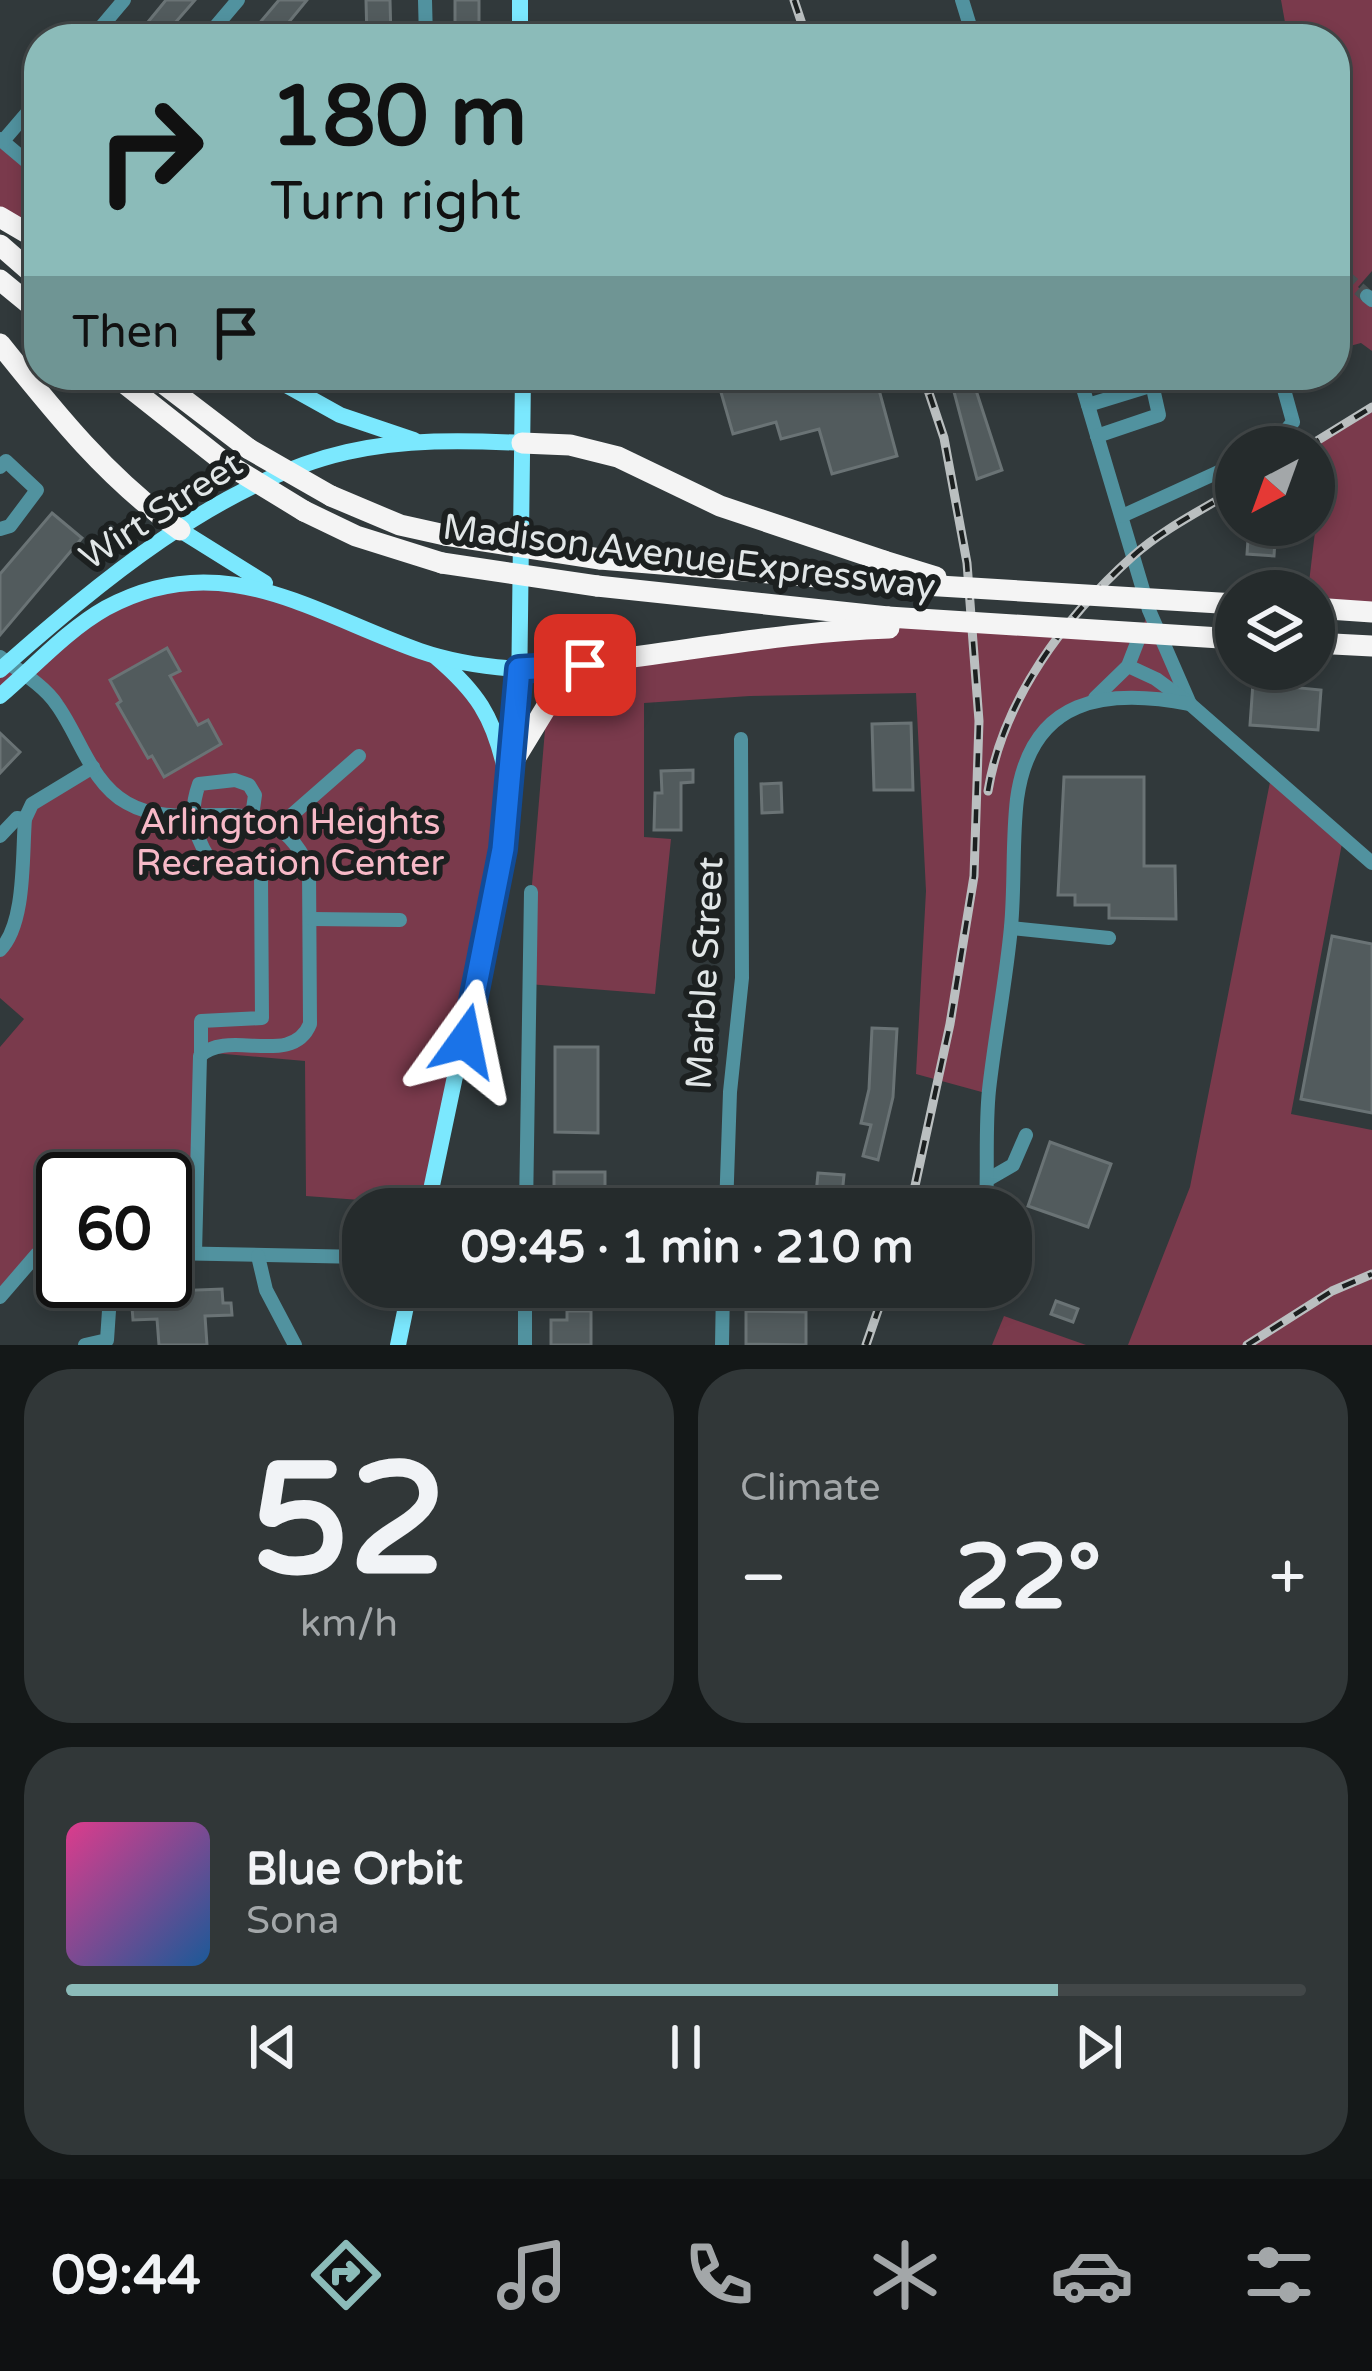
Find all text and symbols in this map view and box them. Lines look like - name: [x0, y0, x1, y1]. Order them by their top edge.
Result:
- text: 180 m: [270, 67, 527, 168]
- icon: right: [72, 72, 228, 228]
- text: Turn right: [270, 169, 521, 234]
- icon: arrive: [203, 300, 269, 366]
- text: Then: [72, 306, 179, 360]
- north arrow: [1215, 426, 1335, 546]
- map controls: [1215, 426, 1335, 690]
- street label: Wirt Street: [72, 443, 250, 579]
- street label: Madison Avenue Expressway: [440, 505, 938, 609]
- button: layers: [1215, 570, 1335, 690]
- pin: [534, 614, 636, 716]
- icon: arrive: [552, 632, 618, 698]
- park label: Arlington Heights Recreation Center: [136, 801, 444, 885]
- street label: Marble Street: [677, 855, 733, 1091]
- position arrow: [402, 978, 528, 1104]
- speed limit sign: 60: [36, 1152, 192, 1308]
- text: 09:45 · 1 min · 210 m: [461, 1221, 913, 1275]
- text: 52: [251, 1428, 447, 1616]
- text: Climate: [740, 1464, 880, 1511]
- text: 22°: [954, 1524, 1101, 1633]
- text: −: [740, 1538, 787, 1618]
- text: +: [1269, 1538, 1306, 1618]
- text: km/h: [300, 1600, 398, 1647]
- text: Blue Orbit: [246, 1843, 463, 1897]
- text: Sona: [246, 1897, 339, 1944]
- icon: previous: [240, 2014, 306, 2080]
- icon: pause: [653, 2014, 719, 2080]
- icon: next: [1066, 2014, 1132, 2080]
- icon: directions: [304, 2233, 388, 2317]
- icon: music: [490, 2233, 574, 2317]
- icon: phone: [677, 2233, 761, 2317]
- icon: climate: [863, 2233, 947, 2317]
- icon: car: [1050, 2233, 1134, 2317]
- icon: filters: [1237, 2233, 1321, 2317]
- text: 09:44: [51, 2243, 201, 2308]

